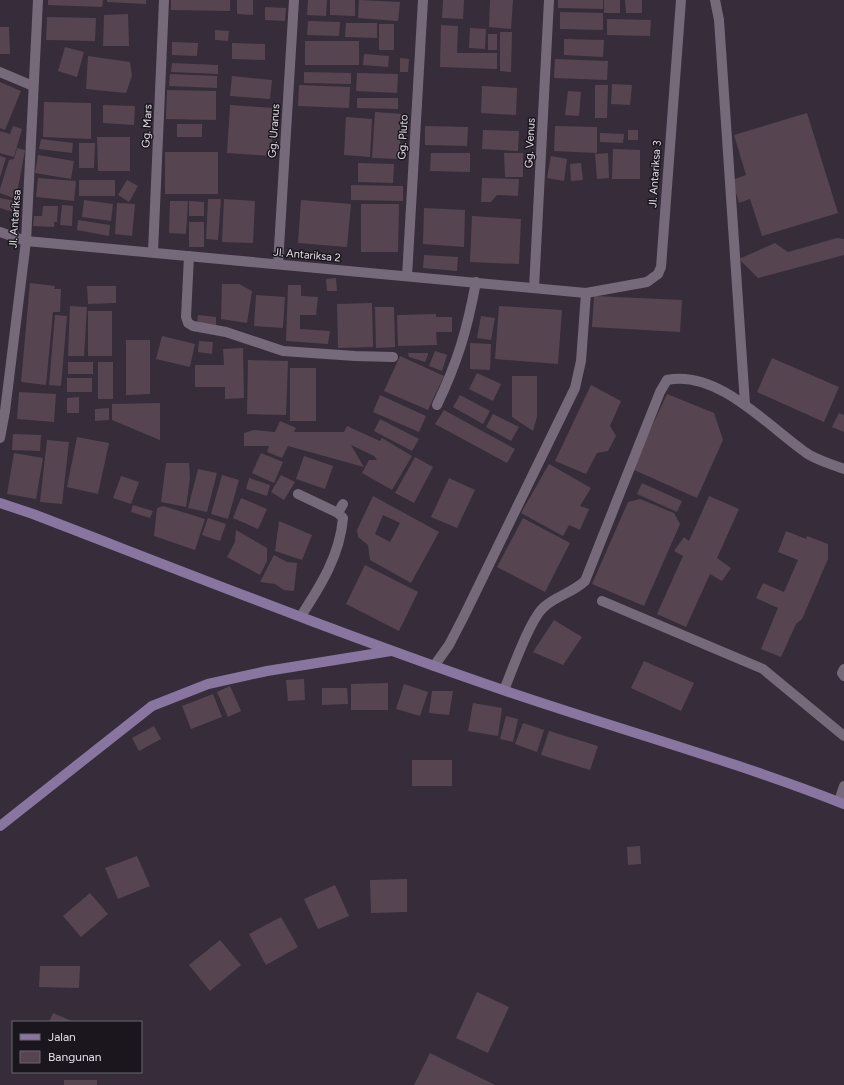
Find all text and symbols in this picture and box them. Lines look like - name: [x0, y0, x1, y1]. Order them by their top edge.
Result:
- street label: Gg. Uranus: [266, 103, 282, 159]
- street label: Gg. Mars: [139, 104, 155, 148]
- street label: Gg. Pluto: [395, 114, 411, 160]
- street label: Gg. Venus: [522, 117, 538, 169]
- street label: Jl. Antariksa 3: [646, 140, 664, 208]
- street label: Jl. Antariksa: [6, 189, 24, 249]
- street label: Jl. Antariksa 2: [273, 246, 341, 264]
- legend: [12, 1021, 142, 1073]
- text: Jalan: [48, 1030, 76, 1044]
- text: Bangunan: [48, 1050, 102, 1064]

